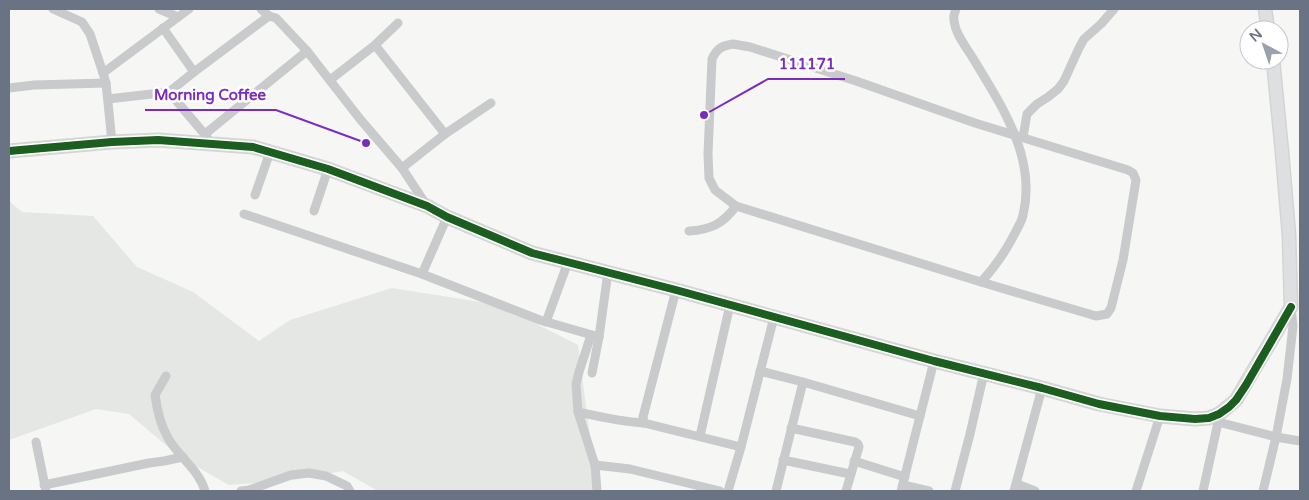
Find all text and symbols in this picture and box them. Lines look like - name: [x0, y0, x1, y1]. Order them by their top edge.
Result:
- north arrow: [1239, 20, 1289, 70]
- text: N: [1246, 25, 1266, 46]
- callout: 111171: [768, 49, 845, 79]
- text: 111171: [779, 55, 835, 73]
- callout: Morning Coffee: [145, 80, 276, 110]
- text: Morning Coffee: [154, 86, 266, 105]

